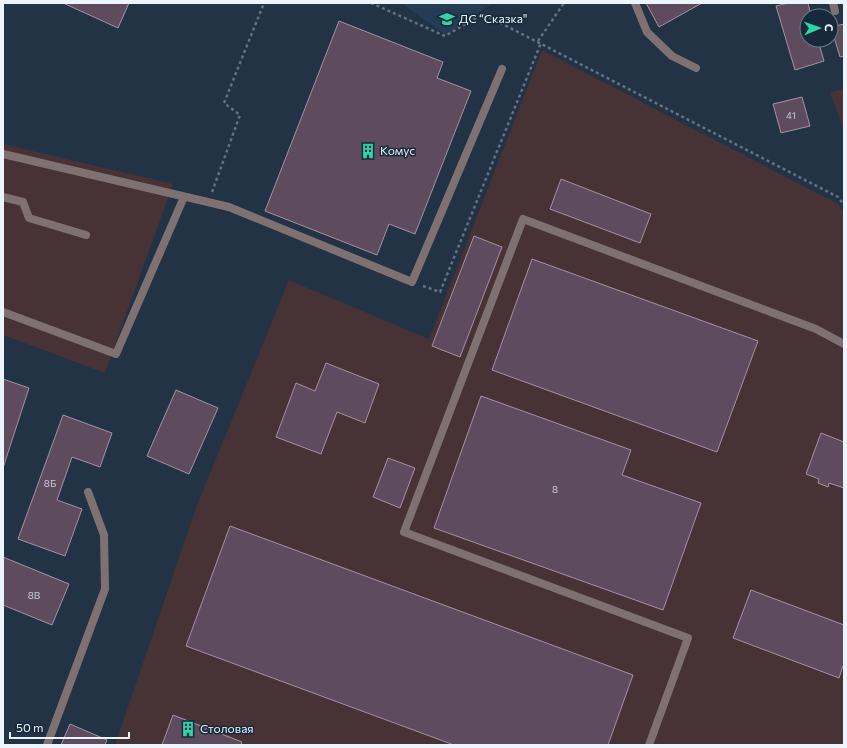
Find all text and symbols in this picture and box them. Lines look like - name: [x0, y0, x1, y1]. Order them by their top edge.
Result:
- north arrow: [799, 8, 839, 48]
- school or university icon: ДС “Сказка": [438, 10, 456, 28]
- place label: ДС “Сказка": [459, 11, 528, 25]
- text: С: [823, 24, 836, 32]
- house number: 41: [786, 109, 796, 121]
- building icon: Комус: [359, 142, 377, 160]
- place label: Комус: [380, 143, 415, 157]
- house number: 8Б: [44, 477, 56, 489]
- house number: 8: [552, 483, 558, 495]
- house number: 8В: [28, 589, 41, 601]
- scale bar: [10, 714, 129, 740]
- text: 50 m: [16, 720, 44, 734]
- building icon: Столовая: [179, 720, 197, 738]
- place label: Столовая: [200, 721, 254, 735]

